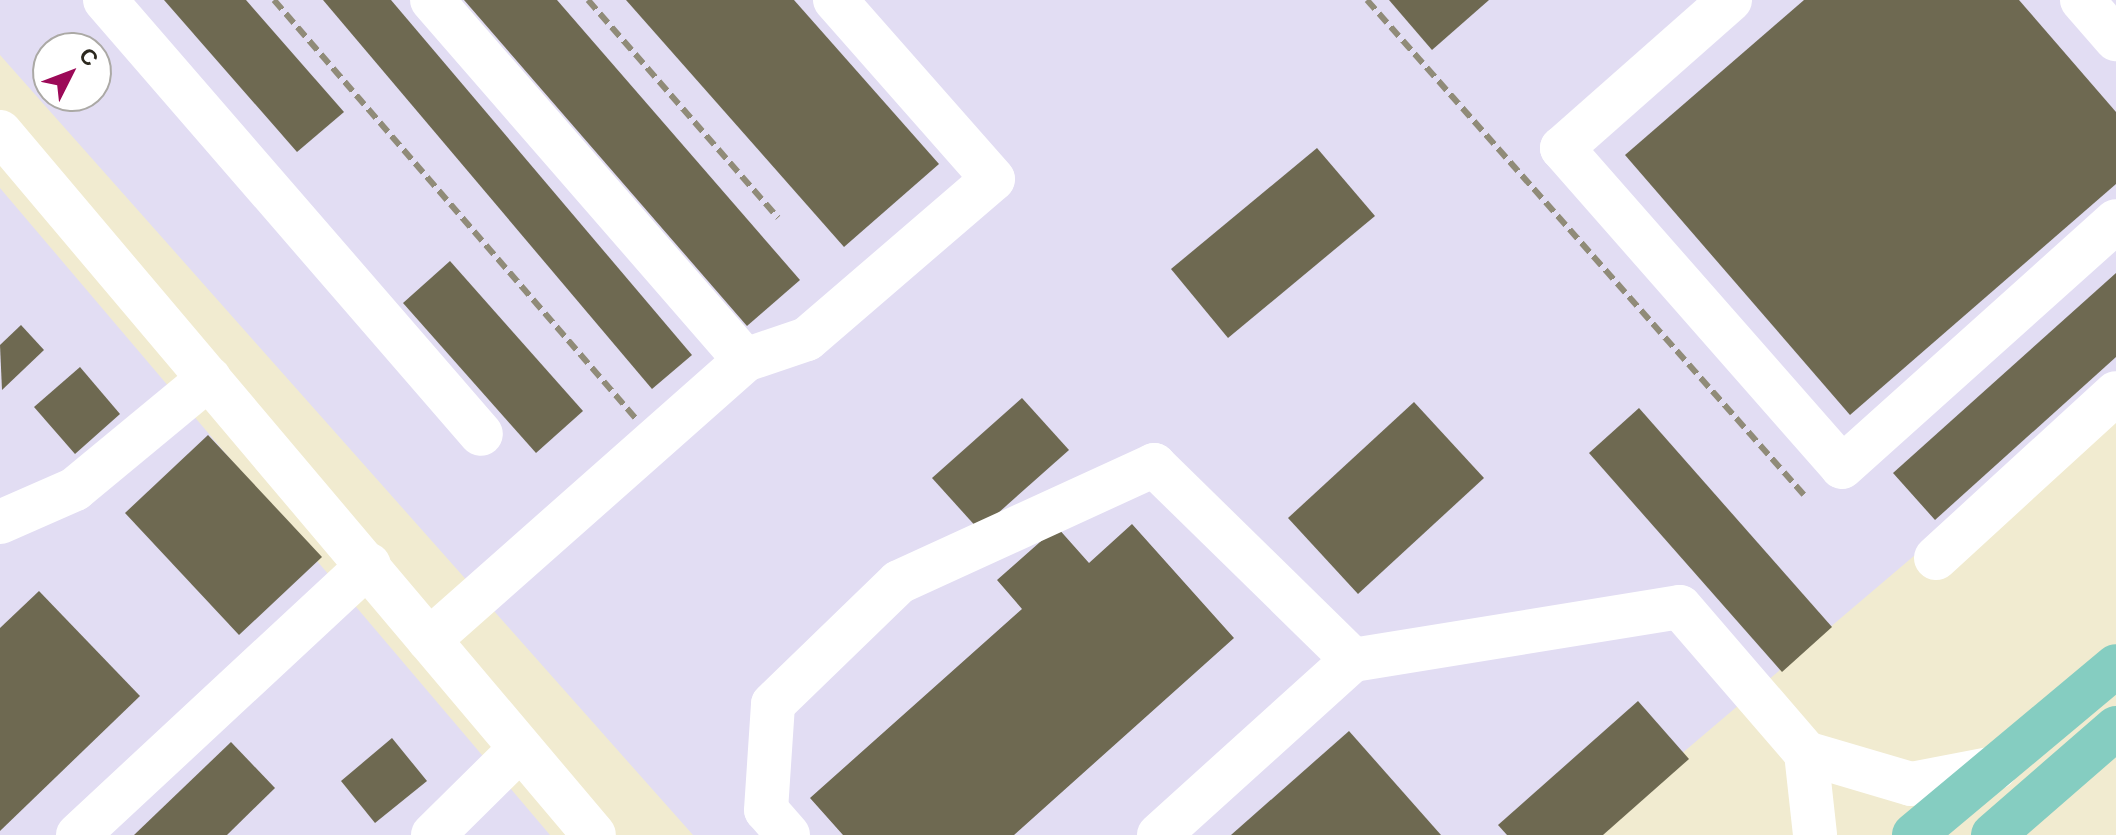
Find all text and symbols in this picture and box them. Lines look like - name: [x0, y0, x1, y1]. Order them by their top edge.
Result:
- north arrow: [32, 32, 112, 112]
- text: С: [74, 43, 103, 71]

